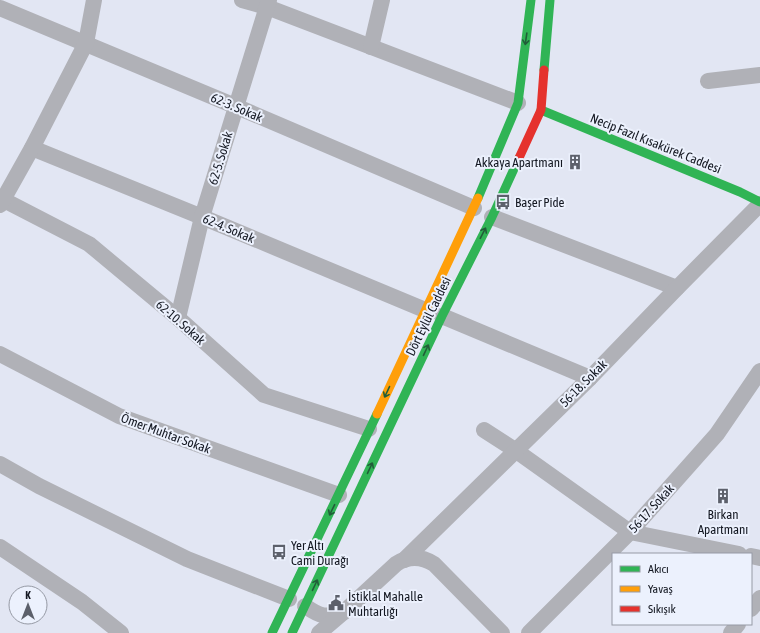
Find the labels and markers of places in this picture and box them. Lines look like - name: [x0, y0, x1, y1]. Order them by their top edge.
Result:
- building icon: Akkaya Apartmanı: [566, 153, 584, 171]
- place label: Akkaya Apartmanı: [475, 155, 563, 170]
- bus stop icon: Başer Pide: [494, 193, 512, 211]
- place label: Başer Pide: [515, 195, 565, 210]
- building icon: Birkan Apartmanı: [714, 487, 732, 505]
- place label: Birkan Apartmanı: [698, 507, 748, 537]
- place label: Yer Altı Cami Durağı: [291, 538, 349, 568]
- bus stop icon: Yer Altı Cami Durağı: [270, 543, 288, 561]
- place label: İstiklal Mahalle Muhtarlığı: [348, 589, 423, 619]
- public building icon: İstiklal Mahalle Muhtarlığı: [327, 594, 345, 612]

